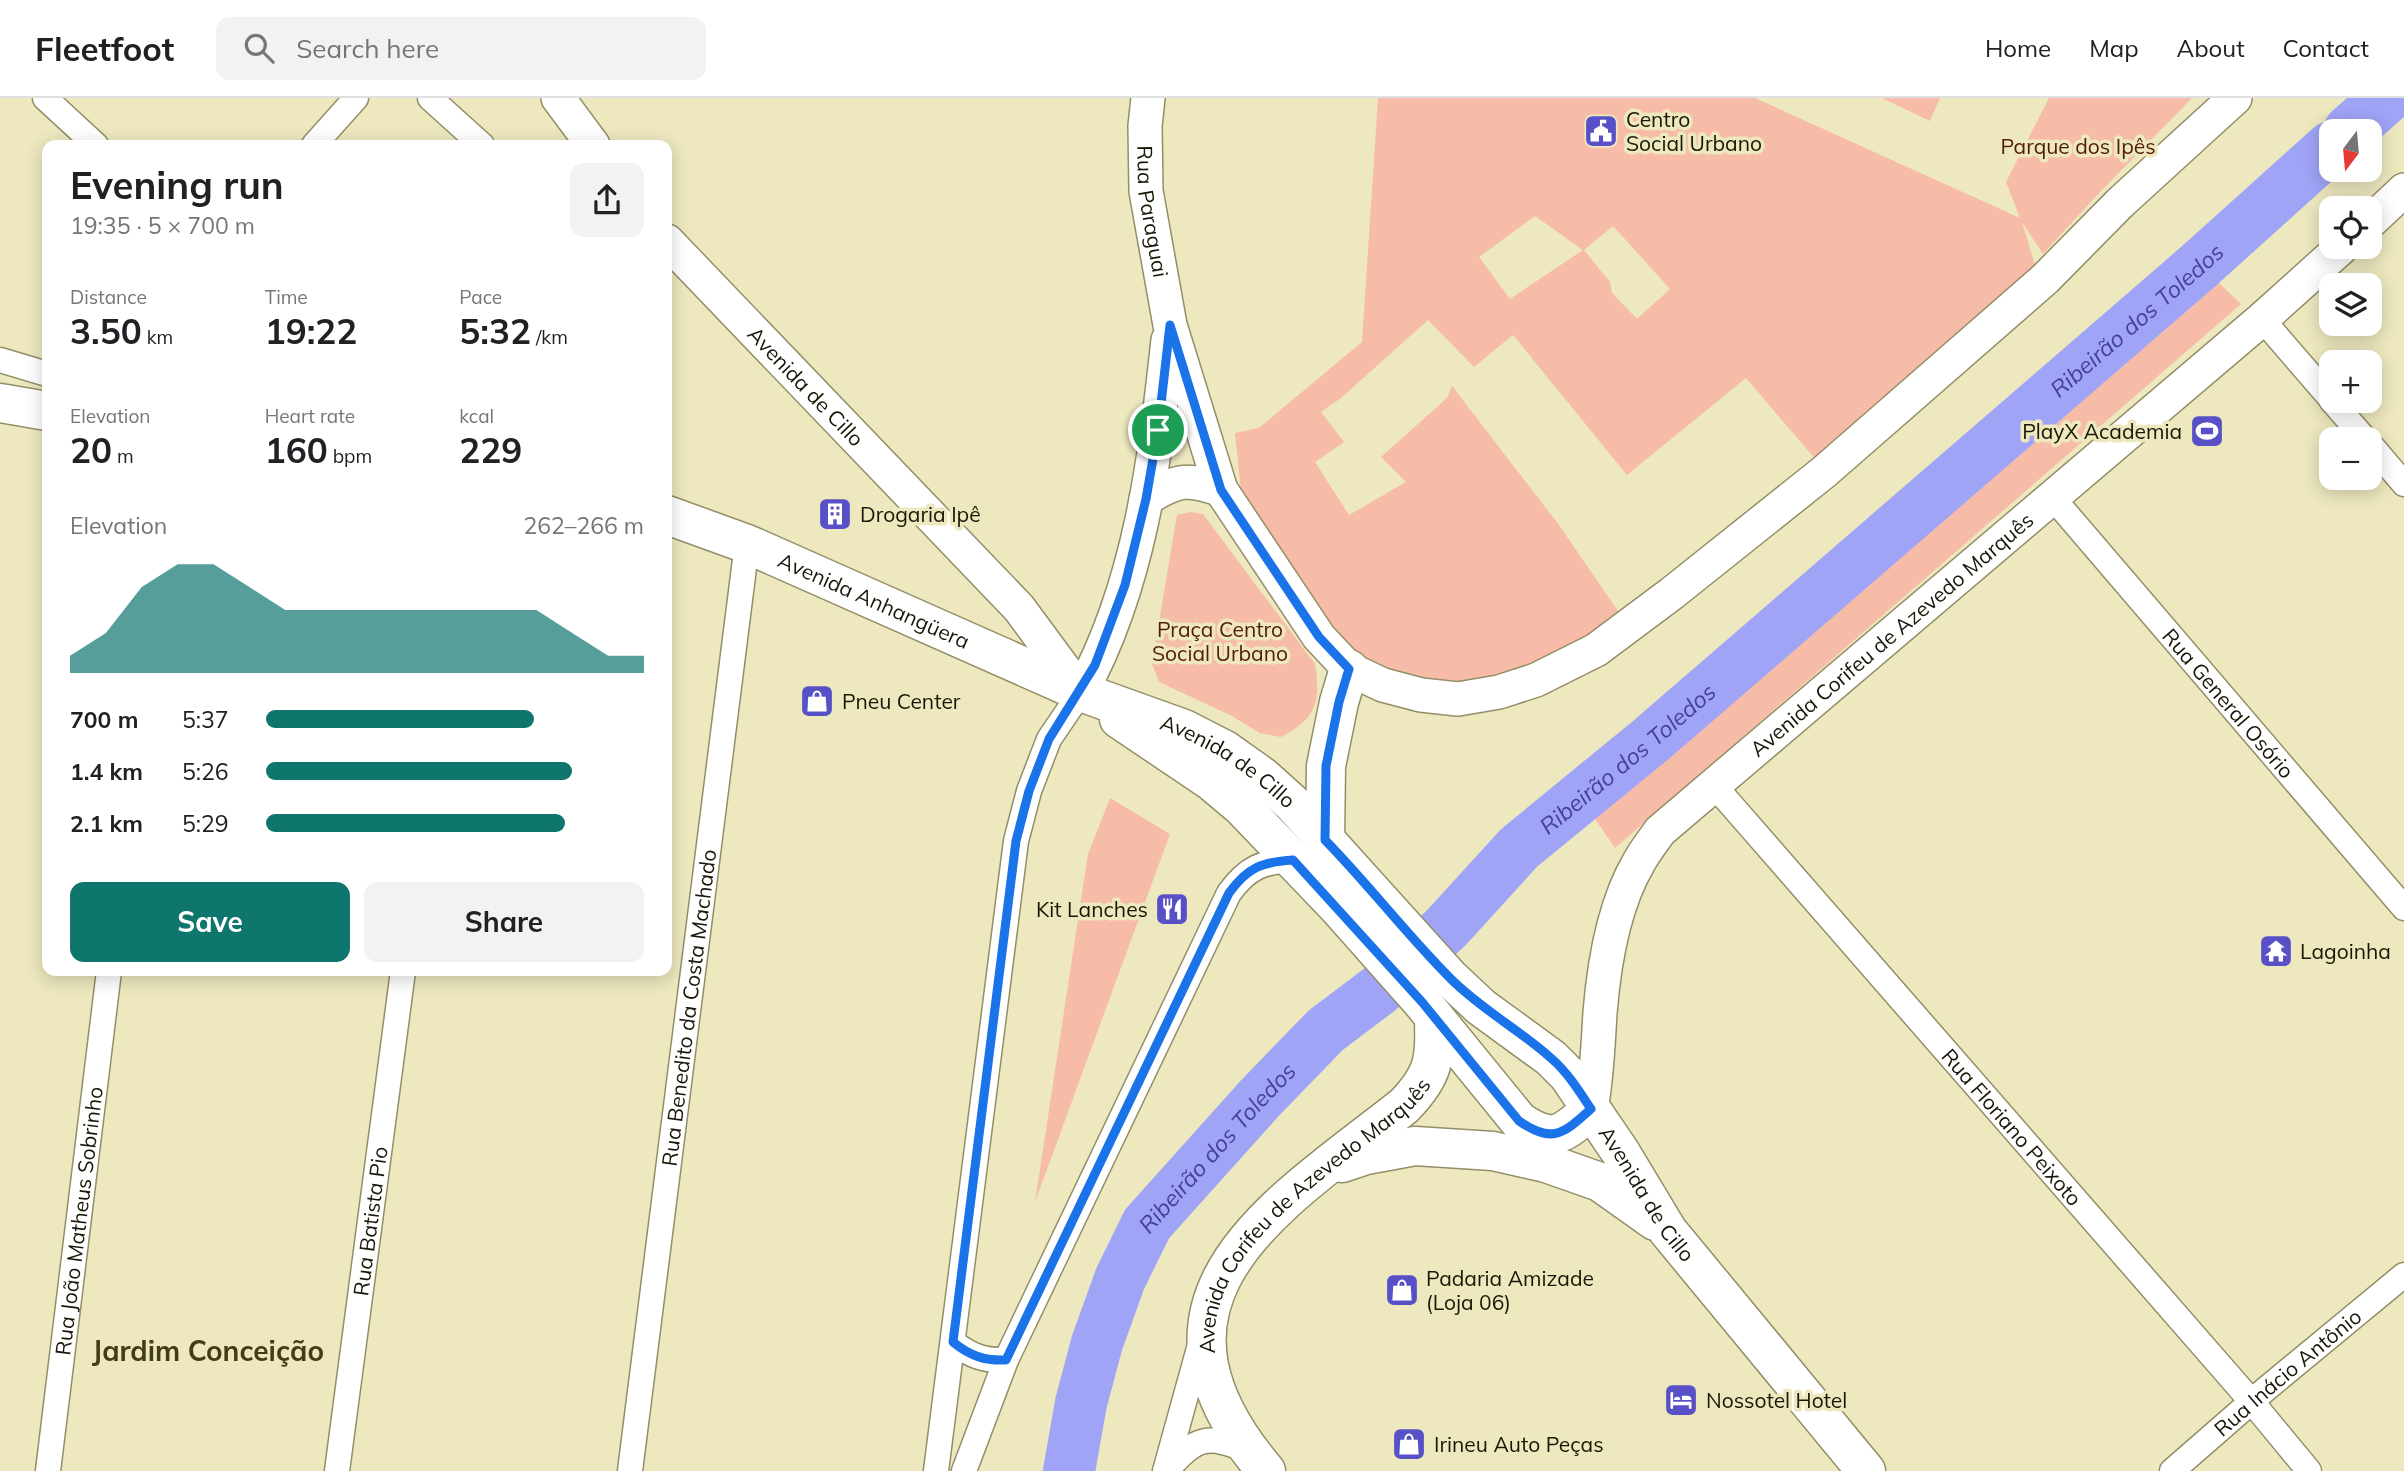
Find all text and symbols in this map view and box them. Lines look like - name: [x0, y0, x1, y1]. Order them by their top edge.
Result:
- search box: [216, 17, 706, 80]
- text: Fleetfoot: [35, 28, 174, 69]
- icon: search: [240, 29, 278, 67]
- text: Search here: [296, 32, 439, 65]
- text: Home: [1985, 33, 2051, 63]
- text: Map: [2089, 33, 2139, 63]
- text: About: [2177, 33, 2245, 63]
- text: Contact: [2283, 33, 2369, 63]
- place label: Centro Social Urbano: [1626, 106, 1762, 156]
- public building icon: Centro Social Urbano: [1582, 112, 1620, 150]
- north arrow: [2319, 119, 2382, 182]
- map controls: [2319, 119, 2382, 490]
- park label: Parque dos Ipês: [2000, 133, 2156, 159]
- street label: Rua Paraguai: [1132, 145, 1174, 279]
- text: Evening run: [70, 161, 284, 209]
- button: share: [570, 163, 644, 237]
- button: locate: [2319, 196, 2382, 259]
- text: 19:35 · 5 × 700 m: [70, 211, 255, 240]
- water label: Ribeirão dos Toledos: [2044, 237, 2229, 403]
- button: layers: [2319, 273, 2382, 336]
- text: Distance: [70, 285, 147, 309]
- text: Time: [265, 285, 308, 309]
- text: Pace: [459, 285, 502, 309]
- text: 3.50: [70, 309, 142, 353]
- text: 19:22: [265, 309, 357, 353]
- text: 5:32: [459, 309, 531, 353]
- street label: Avenida de Cillo: [743, 321, 870, 451]
- text: km: [142, 325, 173, 349]
- text: /km: [531, 325, 568, 349]
- button: +: [2319, 350, 2382, 413]
- pin: [1128, 400, 1188, 460]
- text: Elevation: [70, 404, 150, 428]
- text: Heart rate: [265, 404, 355, 428]
- text: kcal: [459, 404, 494, 428]
- icon: arrive: [1139, 411, 1177, 449]
- sports icon: PlayX Academia: [2188, 412, 2226, 450]
- place label: PlayX Academia: [2022, 418, 2182, 444]
- button: −: [2319, 427, 2382, 490]
- text: 20: [70, 428, 112, 472]
- text: 160: [265, 428, 328, 472]
- text: 229: [459, 428, 522, 472]
- text: m: [112, 444, 134, 468]
- text: bpm: [328, 444, 372, 468]
- building icon: Drogaria Ipê: [816, 495, 854, 533]
- place label: Drogaria Ipê: [860, 501, 981, 527]
- street label: Avenida Corifeu de Azevedo Marquês: [1744, 506, 2038, 762]
- text: Elevation: [70, 511, 167, 540]
- text: 262–266 m: [523, 511, 644, 540]
- street label: Avenida Anhangüera: [774, 547, 974, 654]
- park label: Praça Centro Social Urbano: [1152, 616, 1288, 666]
- street label: Rua General Osório: [2157, 623, 2300, 783]
- water label: Ribeirão dos Toledos: [1533, 676, 1721, 840]
- shop icon: Pneu Center: [798, 682, 836, 720]
- place label: Pneu Center: [842, 688, 961, 714]
- text: 700 m: [70, 705, 138, 734]
- text: 5:37: [182, 705, 229, 734]
- street label: Avenida de Cillo: [1157, 709, 1301, 813]
- text: 1.4 km: [70, 757, 143, 786]
- text: 5:26: [182, 757, 229, 786]
- text: 2.1 km: [70, 809, 143, 838]
- text: 5:29: [182, 809, 229, 838]
- street label: Rua Benedito da Costa Machado: [656, 848, 721, 1168]
- button: Save: [70, 882, 350, 962]
- button: Share: [364, 882, 644, 962]
- restaurant icon: Kit Lanches: [1153, 890, 1191, 928]
- place label: Kit Lanches: [1036, 896, 1148, 922]
- temple icon: Lagoinha: [2257, 932, 2295, 970]
- place label: Lagoinha: [2300, 938, 2391, 964]
- street label: Rua Floriano Peixoto: [1936, 1043, 2088, 1211]
- water label: Ribeirão dos Toledos: [1132, 1056, 1301, 1239]
- street label: Avenida Corifeu de Azevedo Marquês: [1193, 1073, 1436, 1354]
- street label: Rua João Matheus Sobrinho: [49, 1085, 108, 1357]
- street label: Avenida de Cillo: [1594, 1121, 1701, 1267]
- street label: Rua Batista Pio: [347, 1145, 393, 1297]
- place label: Padaria Amizade (Loja 06): [1426, 1265, 1594, 1315]
- shop icon: Padaria Amizade (Loja 06): [1383, 1271, 1421, 1309]
- street label: Rua Inácio Antônio: [2209, 1303, 2366, 1441]
- district label: Jardim Conceição: [92, 1333, 324, 1368]
- hotel icon: Nossotel Hotel: [1662, 1381, 1700, 1419]
- place label: Nossotel Hotel: [1706, 1387, 1847, 1413]
- shop icon: Irineu Auto Peças: [1390, 1425, 1428, 1463]
- place label: Irineu Auto Peças: [1434, 1431, 1604, 1457]

